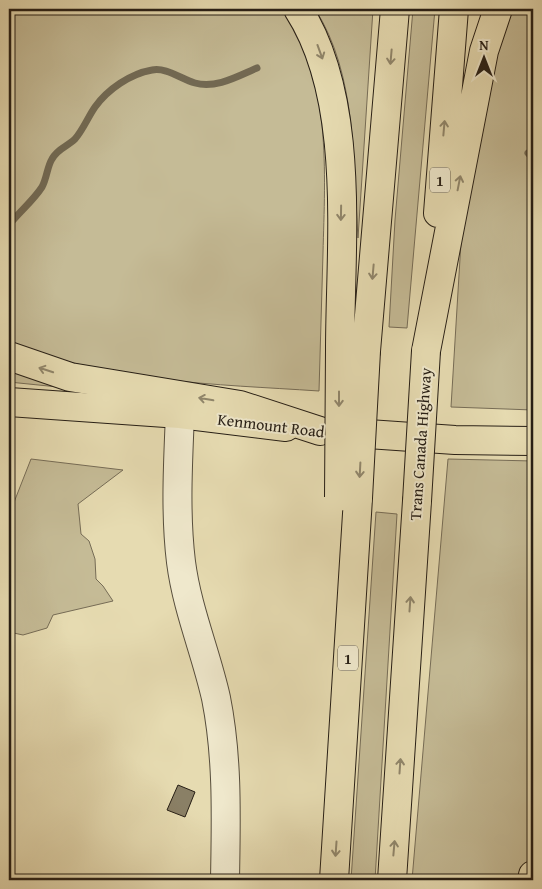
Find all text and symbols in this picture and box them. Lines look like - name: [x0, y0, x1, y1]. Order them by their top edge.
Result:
- north arrow: [460, 32, 510, 82]
- text: N: [479, 35, 489, 55]
- one-way arrow: [316, 44, 325, 60]
- one-way arrow: [386, 49, 395, 65]
- one-way arrow: [440, 121, 449, 137]
- road number: 1: [430, 168, 450, 192]
- one-way arrow: [454, 176, 464, 192]
- one-way arrow: [336, 204, 346, 220]
- one-way arrow: [368, 263, 377, 279]
- one-way arrow: [38, 364, 54, 374]
- street label: Trans Canada Highway: [403, 367, 437, 521]
- one-way arrow: [334, 390, 344, 406]
- one-way arrow: [198, 393, 214, 403]
- street label: Kenmount Road: [216, 407, 326, 444]
- one-way arrow: [355, 461, 364, 477]
- one-way arrow: [406, 596, 415, 612]
- road number: 1: [338, 646, 358, 670]
- one-way arrow: [396, 758, 405, 774]
- one-way arrow: [332, 840, 341, 856]
- one-way arrow: [390, 840, 399, 856]

